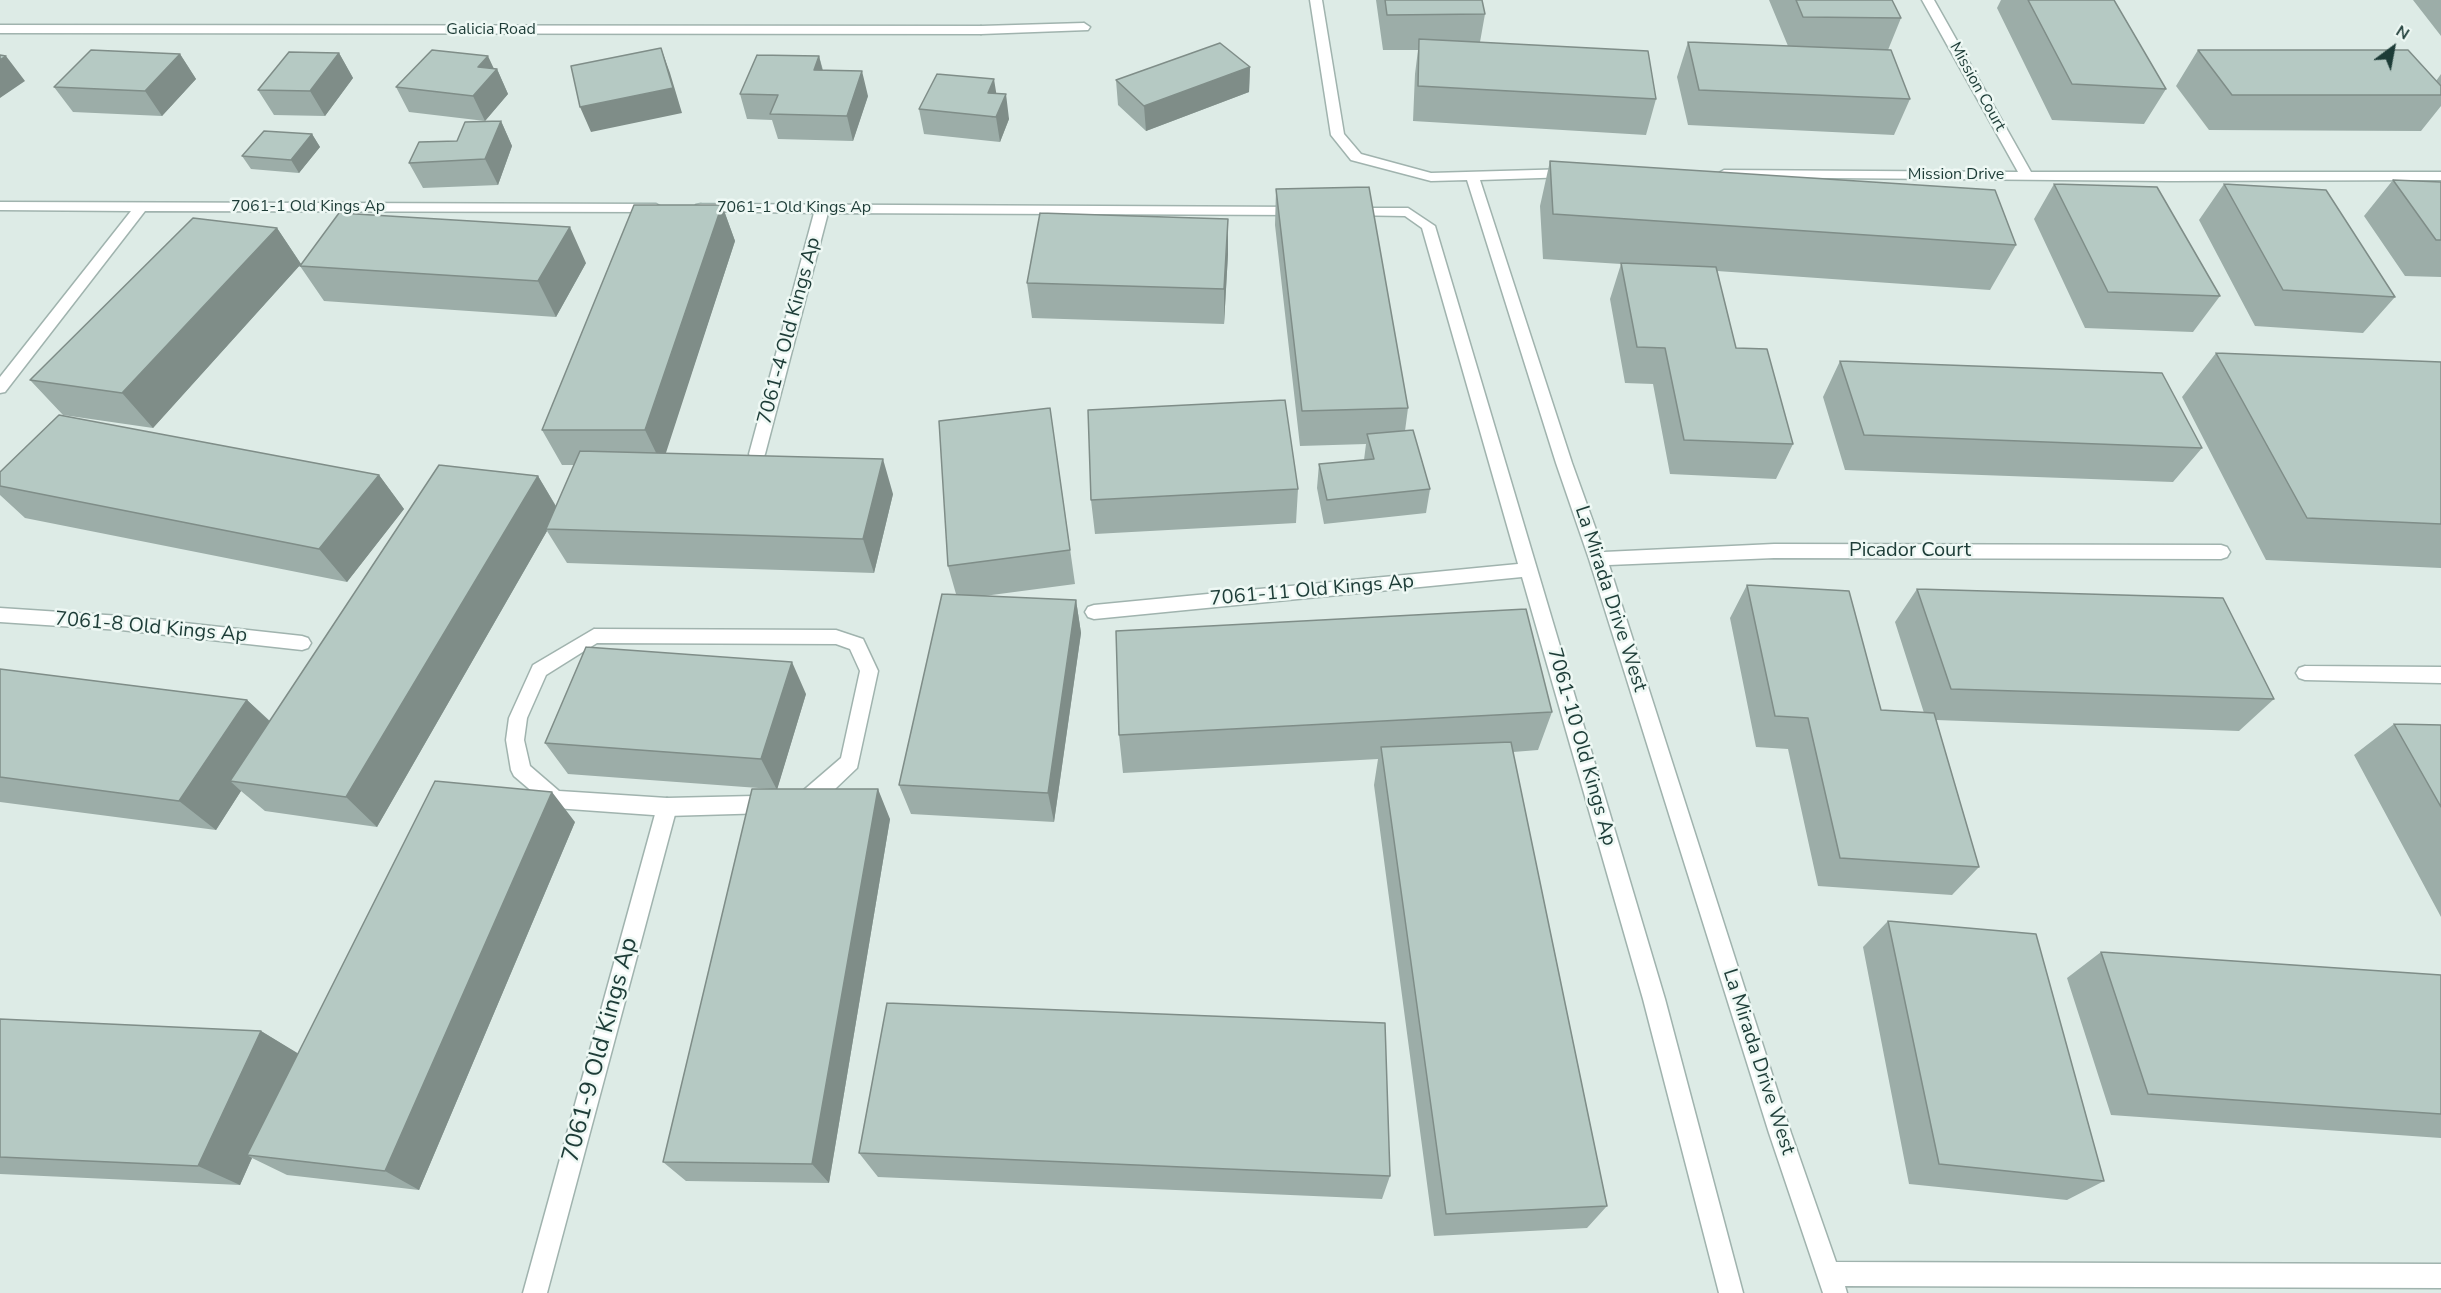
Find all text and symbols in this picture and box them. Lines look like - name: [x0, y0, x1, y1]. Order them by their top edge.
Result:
- north arrow: [2363, 18, 2423, 78]
- street label: Galicia Road: [446, 20, 536, 40]
- text: N: [2392, 20, 2413, 45]
- street label: Mission Court: [1945, 39, 2009, 135]
- street label: Mission Drive: [1908, 165, 2004, 185]
- street label: 7061-1 Old Kings Ap: [231, 197, 385, 217]
- street label: 7061-1 Old Kings Ap: [717, 198, 871, 218]
- street label: 7061-4 Old Kings Ap: [753, 235, 827, 427]
- street label: La Mirada Drive West: [1569, 503, 1651, 695]
- street label: Picador Court: [1849, 539, 1971, 563]
- street label: 7061-11 Old Kings Ap: [1209, 570, 1415, 612]
- street label: 7061-8 Old Kings Ap: [54, 608, 248, 648]
- street label: 7061-10 Old Kings Ap: [1541, 645, 1621, 849]
- street label: 7061-9 Old Kings Ap: [557, 935, 645, 1165]
- street label: La Mirada Drive West: [1717, 966, 1799, 1158]

